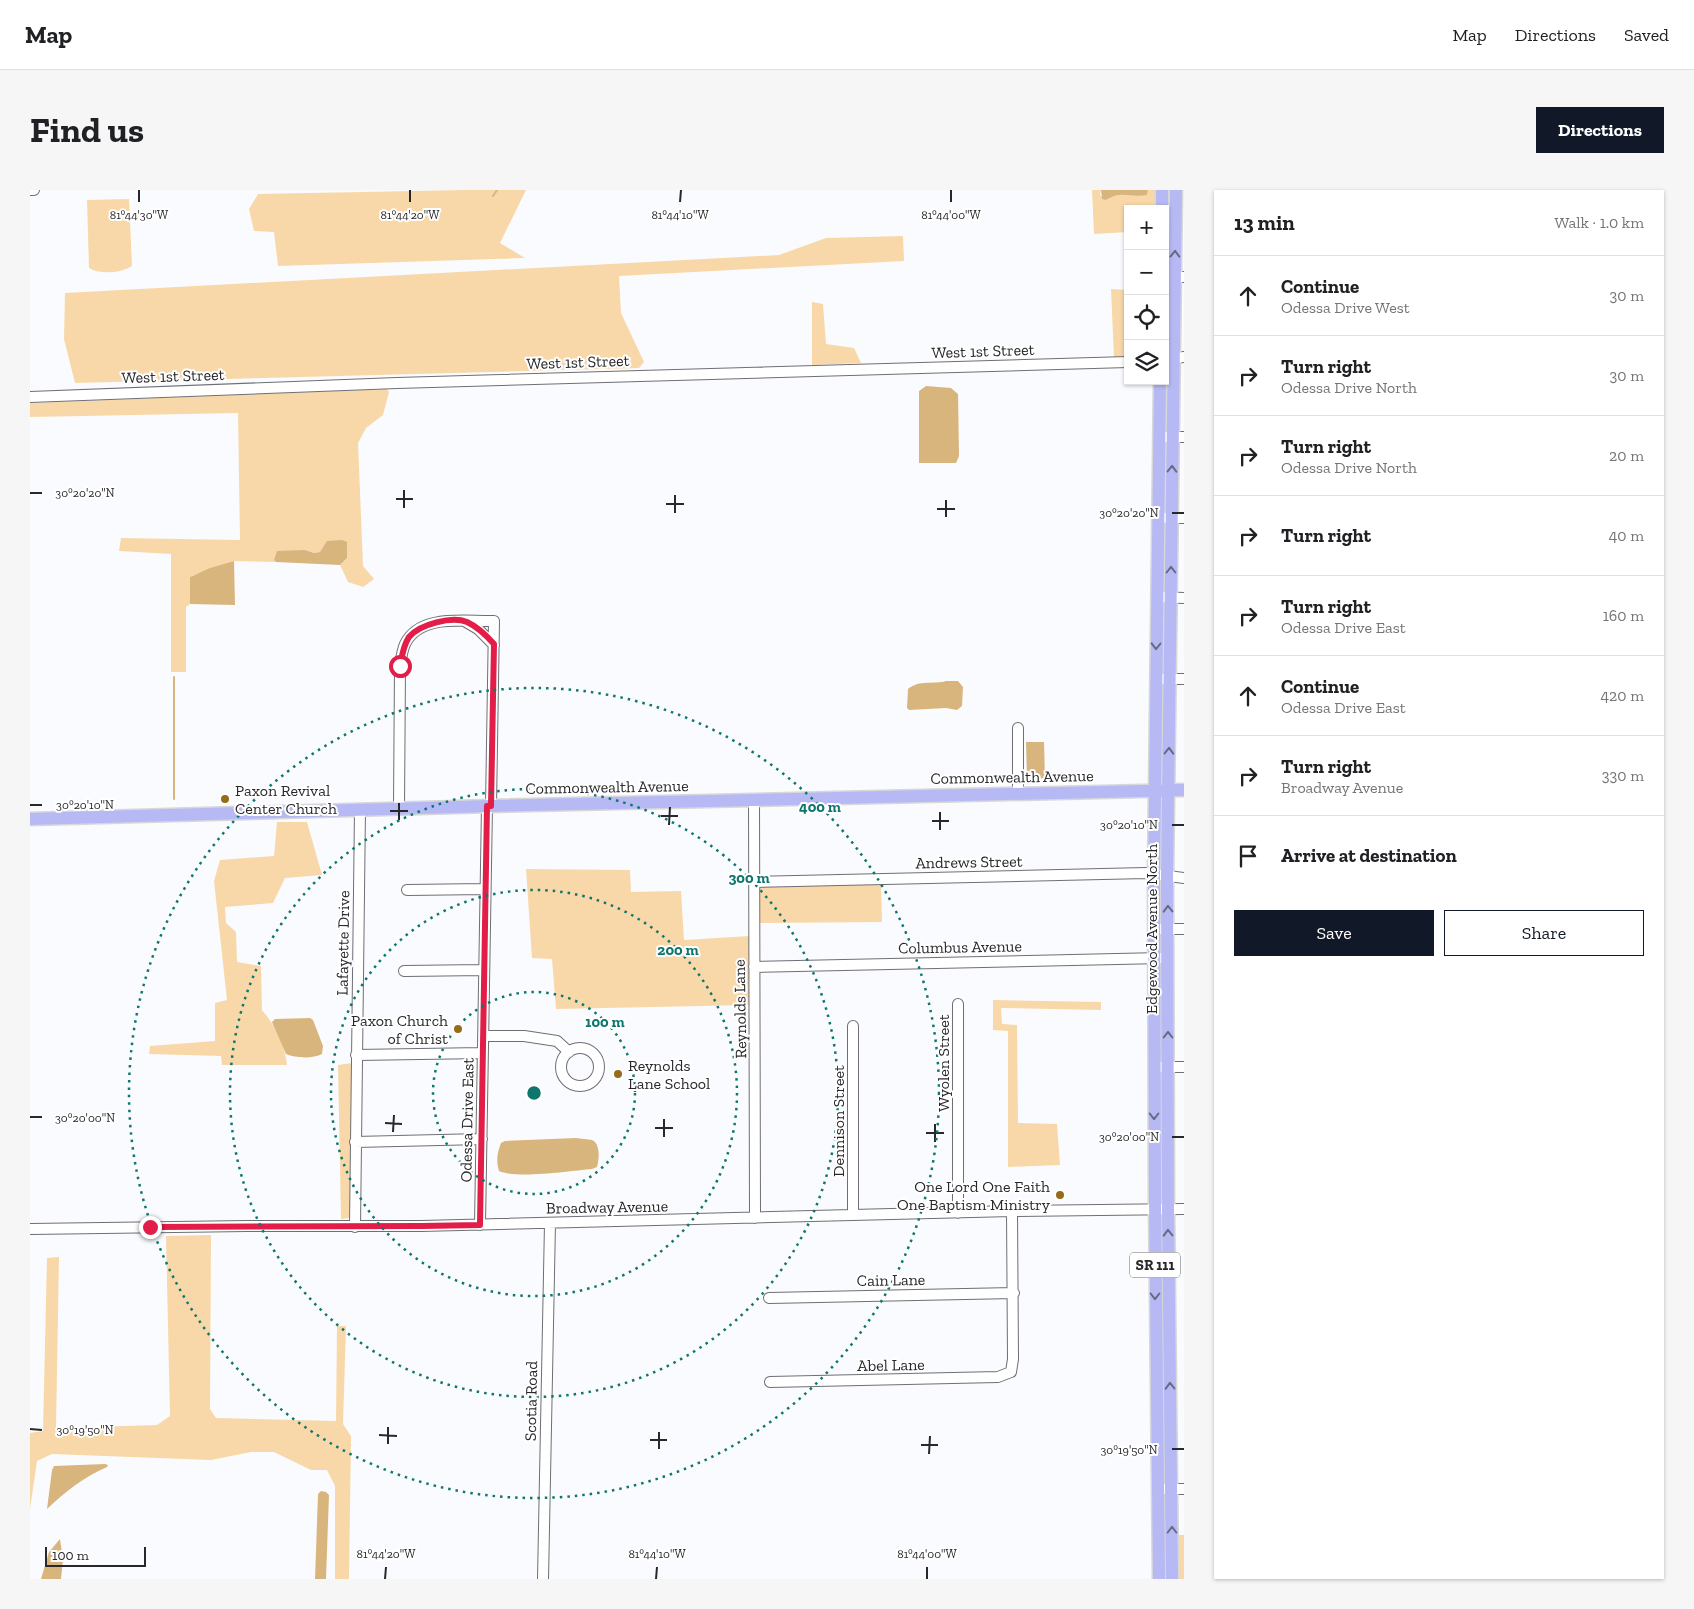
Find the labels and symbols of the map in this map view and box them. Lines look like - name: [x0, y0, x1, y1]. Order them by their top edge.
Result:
- text: 81°44'30"W: [110, 208, 169, 222]
- text: 81°44'20"W: [381, 208, 440, 222]
- text: 81°44'10"W: [651, 208, 709, 222]
- text: 81°44'00"W: [921, 208, 982, 222]
- one-way arrow: [1170, 250, 1180, 258]
- street label: West 1st Street: [931, 340, 1035, 362]
- street label: West 1st Street: [526, 351, 630, 373]
- street label: West 1st Street: [121, 365, 225, 387]
- one-way arrow: [1167, 465, 1177, 472]
- text: 30°20'20"N: [55, 486, 115, 500]
- text: 30°20'20"N: [1099, 506, 1159, 520]
- one-way arrow: [1166, 566, 1176, 574]
- one-way arrow: [1151, 642, 1162, 650]
- route start: [389, 655, 412, 678]
- one-way arrow: [1164, 747, 1174, 754]
- street label: Commonwealth Avenue: [930, 766, 1094, 788]
- street label: Commonwealth Avenue: [525, 776, 689, 798]
- place label: Paxon Revival Center Church: [235, 781, 337, 818]
- marker: Paxon Revival Center Church: [219, 793, 231, 805]
- text: 30°20'10"N: [56, 798, 114, 812]
- text: 400 m: [799, 798, 841, 816]
- text: 30°20'10"N: [1100, 818, 1158, 832]
- street label: Edgewood Avenue North: [1142, 844, 1161, 1014]
- street label: Andrews Street: [915, 852, 1023, 872]
- text: 300 m: [728, 869, 770, 887]
- street label: Lafayette Drive: [333, 890, 353, 996]
- one-way arrow: [1162, 905, 1173, 913]
- street label: Columbus Avenue: [898, 936, 1022, 958]
- text: 200 m: [657, 941, 699, 959]
- street label: Reynolds Lane: [730, 959, 750, 1059]
- place label: Paxon Church of Christ: [351, 1011, 448, 1048]
- text: 100 m: [585, 1013, 625, 1031]
- street label: Wyolen Street: [934, 1014, 953, 1112]
- marker: Paxon Church of Christ: [452, 1023, 464, 1035]
- one-way arrow: [1163, 1031, 1173, 1039]
- place label: Reynolds Lane School: [628, 1056, 710, 1093]
- street label: Odessa Drive East: [456, 1057, 478, 1183]
- street label: Dennison Street: [829, 1065, 848, 1177]
- marker: Reynolds Lane School: [612, 1068, 624, 1080]
- centre of rings: [525, 1084, 543, 1102]
- text: 30°20'00"N: [55, 1111, 115, 1125]
- one-way arrow: [1149, 1112, 1159, 1120]
- text: 30°20'00"N: [1099, 1130, 1159, 1144]
- place label: One Lord One Faith One Baptism Ministry: [897, 1177, 1051, 1214]
- marker: One Lord One Faith One Baptism Ministry: [1054, 1189, 1066, 1201]
- street label: Broadway Avenue: [546, 1196, 668, 1218]
- route end: [139, 1216, 162, 1239]
- one-way arrow: [1163, 1229, 1173, 1236]
- road number: SR 111: [1130, 1252, 1180, 1278]
- street label: Cain Lane: [857, 1270, 925, 1290]
- one-way arrow: [1150, 1292, 1160, 1300]
- street label: Abel Lane: [857, 1355, 925, 1375]
- street label: Scotia Road: [521, 1360, 541, 1441]
- one-way arrow: [1165, 1382, 1175, 1390]
- text: 30°19'50"N: [56, 1423, 114, 1437]
- text: 30°19'50"N: [1100, 1443, 1158, 1457]
- one-way arrow: [1167, 1526, 1177, 1534]
- scale bar: [45, 1544, 146, 1567]
- text: 81°44'20"W: [357, 1547, 416, 1561]
- text: 81°44'10"W: [628, 1547, 686, 1561]
- text: 81°44'00"W: [897, 1547, 958, 1561]

